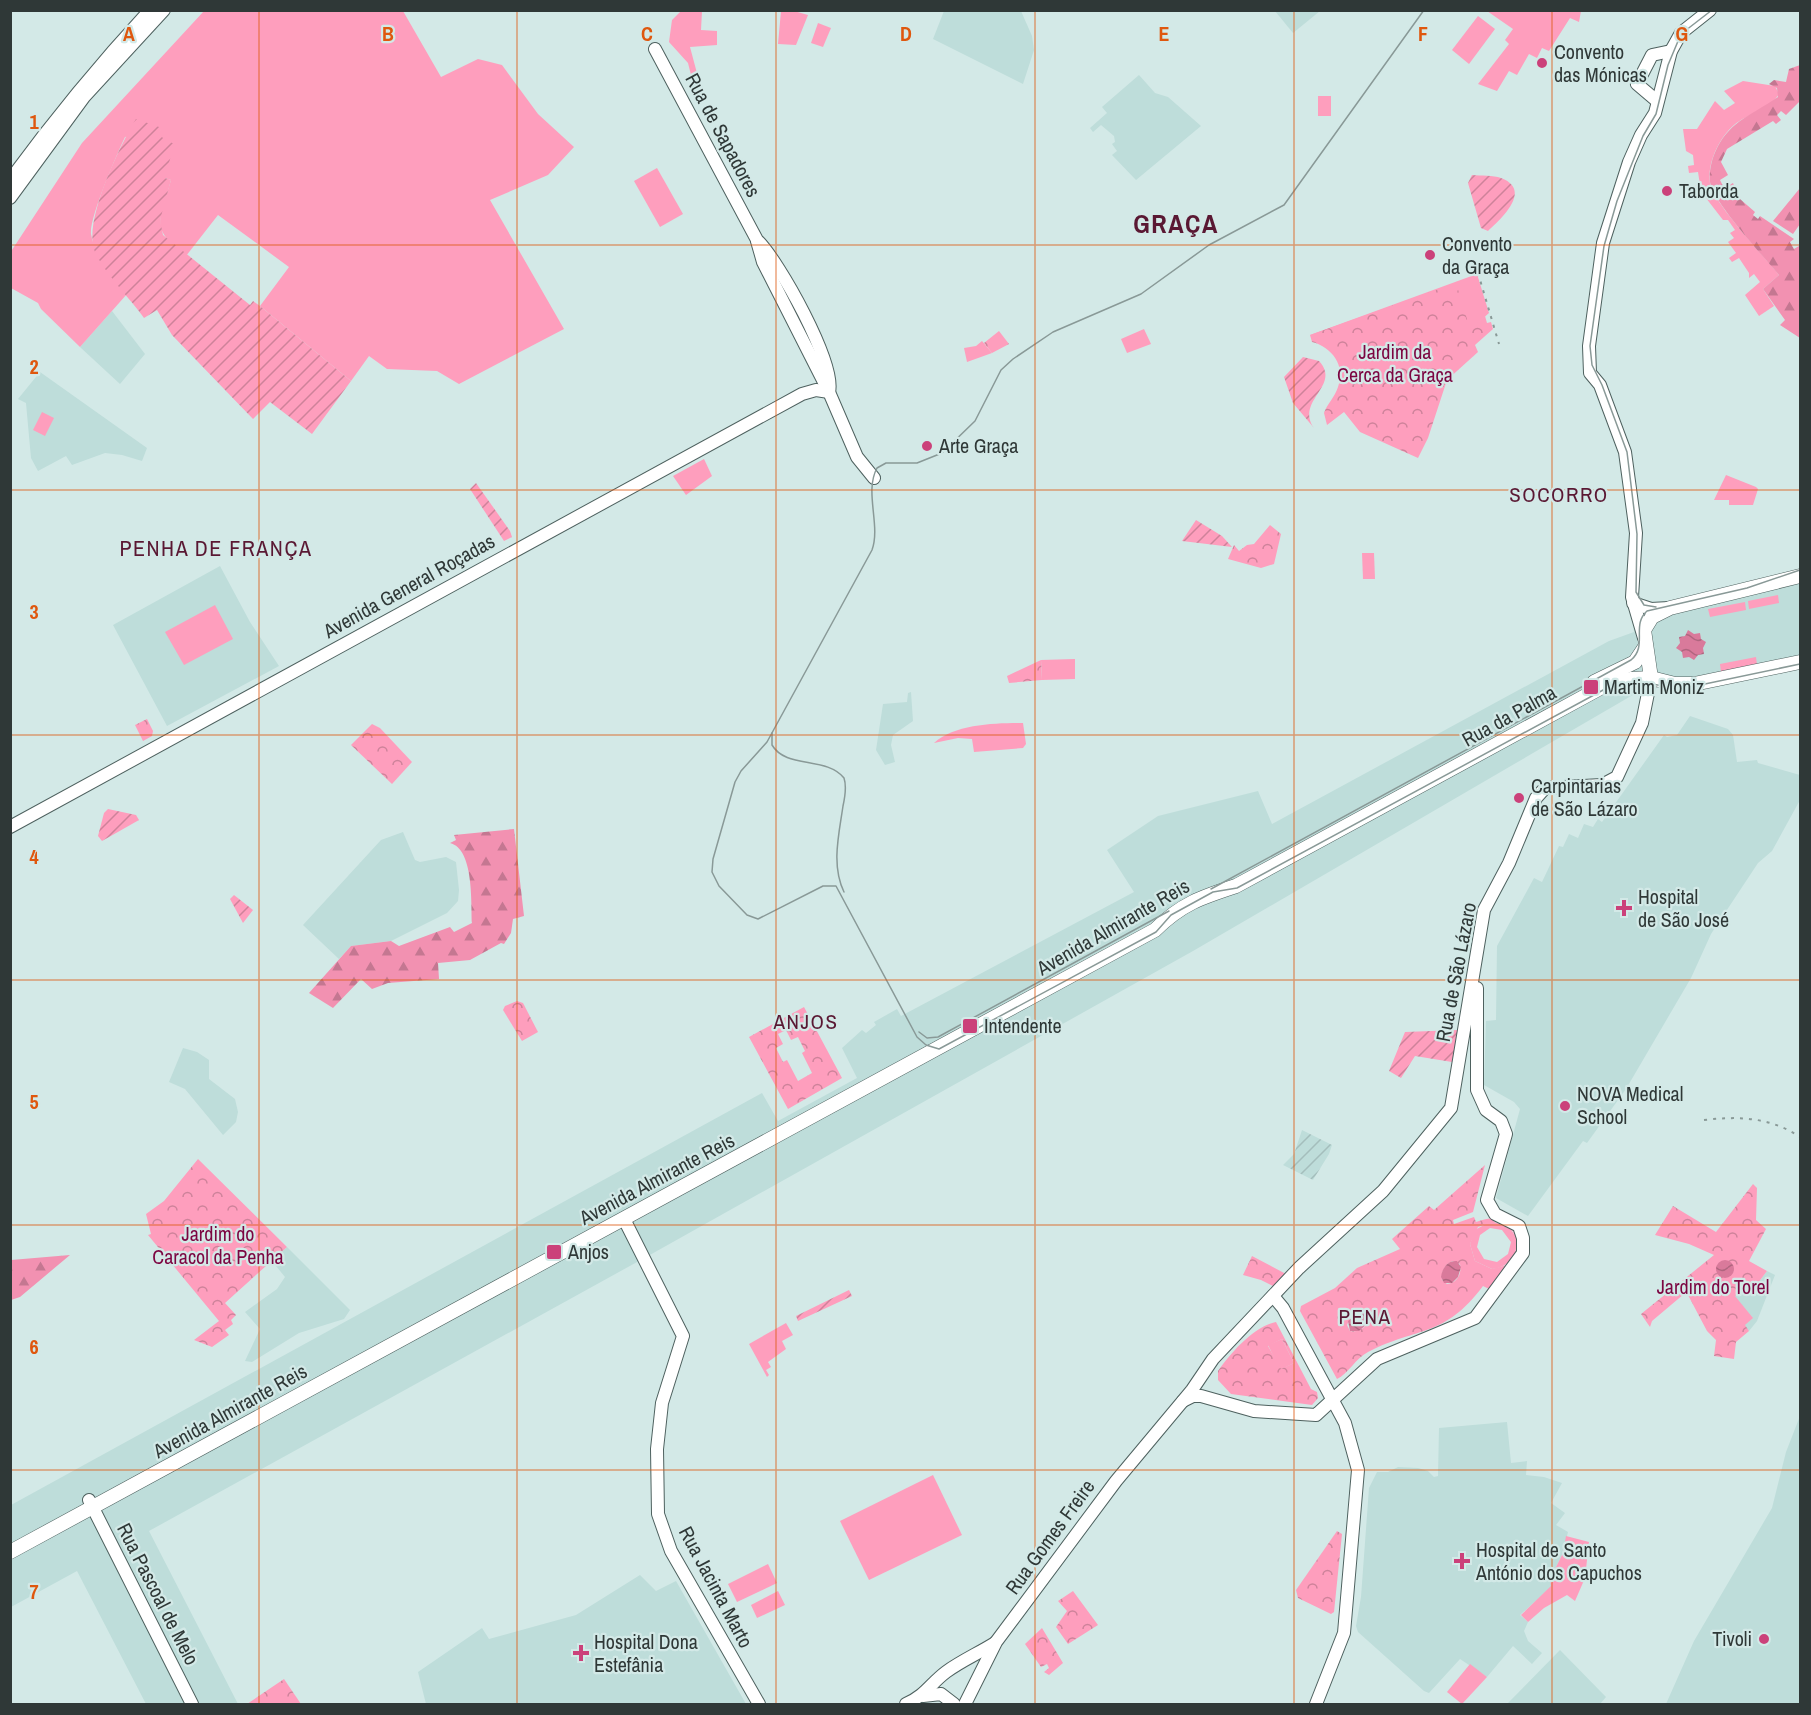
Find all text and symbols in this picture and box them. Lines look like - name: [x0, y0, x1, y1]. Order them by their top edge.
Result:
- text: A: [123, 20, 135, 47]
- text: B: [382, 20, 394, 47]
- text: C: [641, 20, 653, 47]
- text: D: [900, 20, 912, 47]
- text: E: [1159, 20, 1170, 47]
- text: F: [1418, 20, 1428, 47]
- text: G: [1676, 20, 1688, 47]
- place label: Convento das Mónicas: [1554, 38, 1647, 88]
- marker: Convento das Mónicas: [1535, 56, 1549, 70]
- street label: Rua de Sapadores: [679, 68, 767, 201]
- text: 1: [29, 108, 39, 135]
- place label: Taborda: [1679, 177, 1739, 204]
- marker: Taborda: [1660, 184, 1674, 198]
- district label: GRAÇA: [1133, 206, 1219, 241]
- place label: Convento da Graça: [1442, 230, 1512, 280]
- marker: Convento da Graça: [1423, 248, 1437, 262]
- park label: Jardim da Cerca da Graça: [1337, 338, 1453, 388]
- text: 2: [29, 353, 39, 380]
- place label: Arte Graça: [938, 432, 1018, 459]
- marker: Arte Graça: [920, 439, 934, 453]
- district label: SOCORRO: [1509, 480, 1609, 509]
- street label: Avenida General Roçadas: [317, 527, 499, 644]
- district label: PENHA DE FRANÇA: [120, 533, 312, 563]
- text: 3: [29, 598, 39, 625]
- place label: Martim Moniz: [1604, 673, 1704, 700]
- marker: Martim Moniz: [1582, 678, 1600, 696]
- street label: Rua da Palma: [1457, 679, 1561, 753]
- place label: Carpintarias de São Lázaro: [1531, 772, 1638, 822]
- marker: Carpintarias de São Lázaro: [1512, 791, 1526, 805]
- text: 4: [29, 843, 39, 870]
- street label: Avenida Almirante Reis: [1031, 872, 1194, 982]
- place label: Hospital de São José: [1638, 883, 1729, 933]
- marker: Hospital de São José: [1615, 899, 1633, 917]
- street label: Rua de São Lázaro: [1429, 900, 1482, 1044]
- district label: ANJOS: [773, 1007, 838, 1036]
- place label: Intendente: [984, 1012, 1062, 1039]
- marker: Intendente: [961, 1017, 979, 1035]
- place label: NOVA Medical School: [1577, 1080, 1683, 1130]
- text: 5: [29, 1088, 39, 1115]
- marker: NOVA Medical School: [1558, 1099, 1572, 1113]
- street label: Avenida Almirante Reis: [574, 1126, 739, 1231]
- park label: Jardim do Caracol da Penha: [152, 1220, 284, 1270]
- place label: Anjos: [567, 1238, 609, 1265]
- marker: Anjos: [545, 1243, 563, 1261]
- park label: Jardim do Torel: [1657, 1273, 1769, 1300]
- district label: PENA: [1339, 1302, 1391, 1331]
- text: 6: [29, 1333, 39, 1360]
- street label: Avenida Almirante Reis: [147, 1357, 312, 1465]
- street label: Rua Gomes Freire: [999, 1474, 1100, 1600]
- street label: Rua Pascoal de Melo: [111, 1518, 206, 1669]
- street label: Rua Jacinta Marto: [673, 1521, 760, 1652]
- place label: Hospital de Santo António dos Capuchos: [1475, 1536, 1642, 1586]
- marker: Hospital de Santo António dos Capuchos: [1453, 1552, 1471, 1570]
- text: 7: [29, 1578, 39, 1605]
- place label: Tivoli: [1712, 1625, 1752, 1652]
- place label: Hospital Dona Estefânia: [594, 1628, 698, 1678]
- marker: Tivoli: [1757, 1632, 1771, 1646]
- marker: Hospital Dona Estefânia: [572, 1644, 590, 1662]

